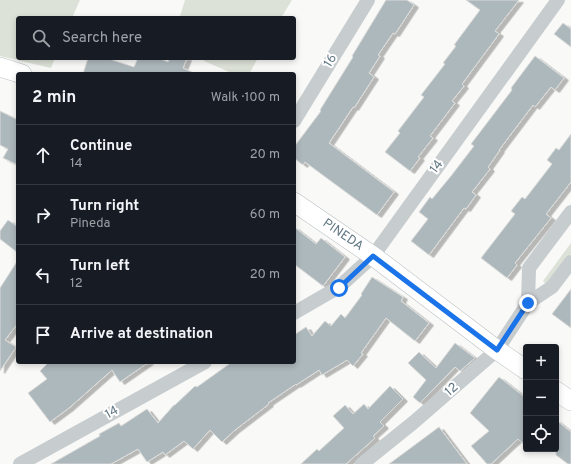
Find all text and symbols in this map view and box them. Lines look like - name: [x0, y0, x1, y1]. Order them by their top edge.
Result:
- search box: [16, 16, 296, 60]
- icon: search: [30, 27, 52, 49]
- text: Search here: [62, 29, 142, 48]
- street label: 16: [321, 51, 341, 71]
- text: 2 min: [32, 87, 76, 109]
- text: Walk · 100 m: [211, 90, 280, 106]
- text: Continue: [70, 137, 132, 156]
- icon: ahead: [32, 144, 54, 166]
- text: 20 m: [250, 147, 280, 163]
- text: 14: [70, 156, 83, 172]
- street label: 14: [427, 157, 447, 177]
- text: Turn right: [70, 197, 139, 216]
- icon: right: [32, 204, 54, 226]
- text: 60 m: [250, 207, 280, 223]
- text: Pineda: [70, 216, 110, 232]
- street label: PINEDA: [319, 216, 366, 255]
- text: Turn left: [70, 257, 130, 276]
- icon: left: [32, 264, 54, 286]
- text: 20 m: [250, 267, 280, 283]
- text: 12: [70, 276, 83, 292]
- route start: [330, 279, 348, 297]
- route end: [519, 294, 537, 312]
- icon: arrive: [32, 324, 54, 346]
- text: Arrive at destination: [70, 325, 213, 344]
- map controls: [523, 344, 559, 452]
- button: +: [523, 344, 559, 380]
- street label: 12: [442, 380, 462, 400]
- button: −: [523, 380, 559, 416]
- street label: 14: [103, 403, 121, 423]
- button: locate: [523, 416, 559, 452]

